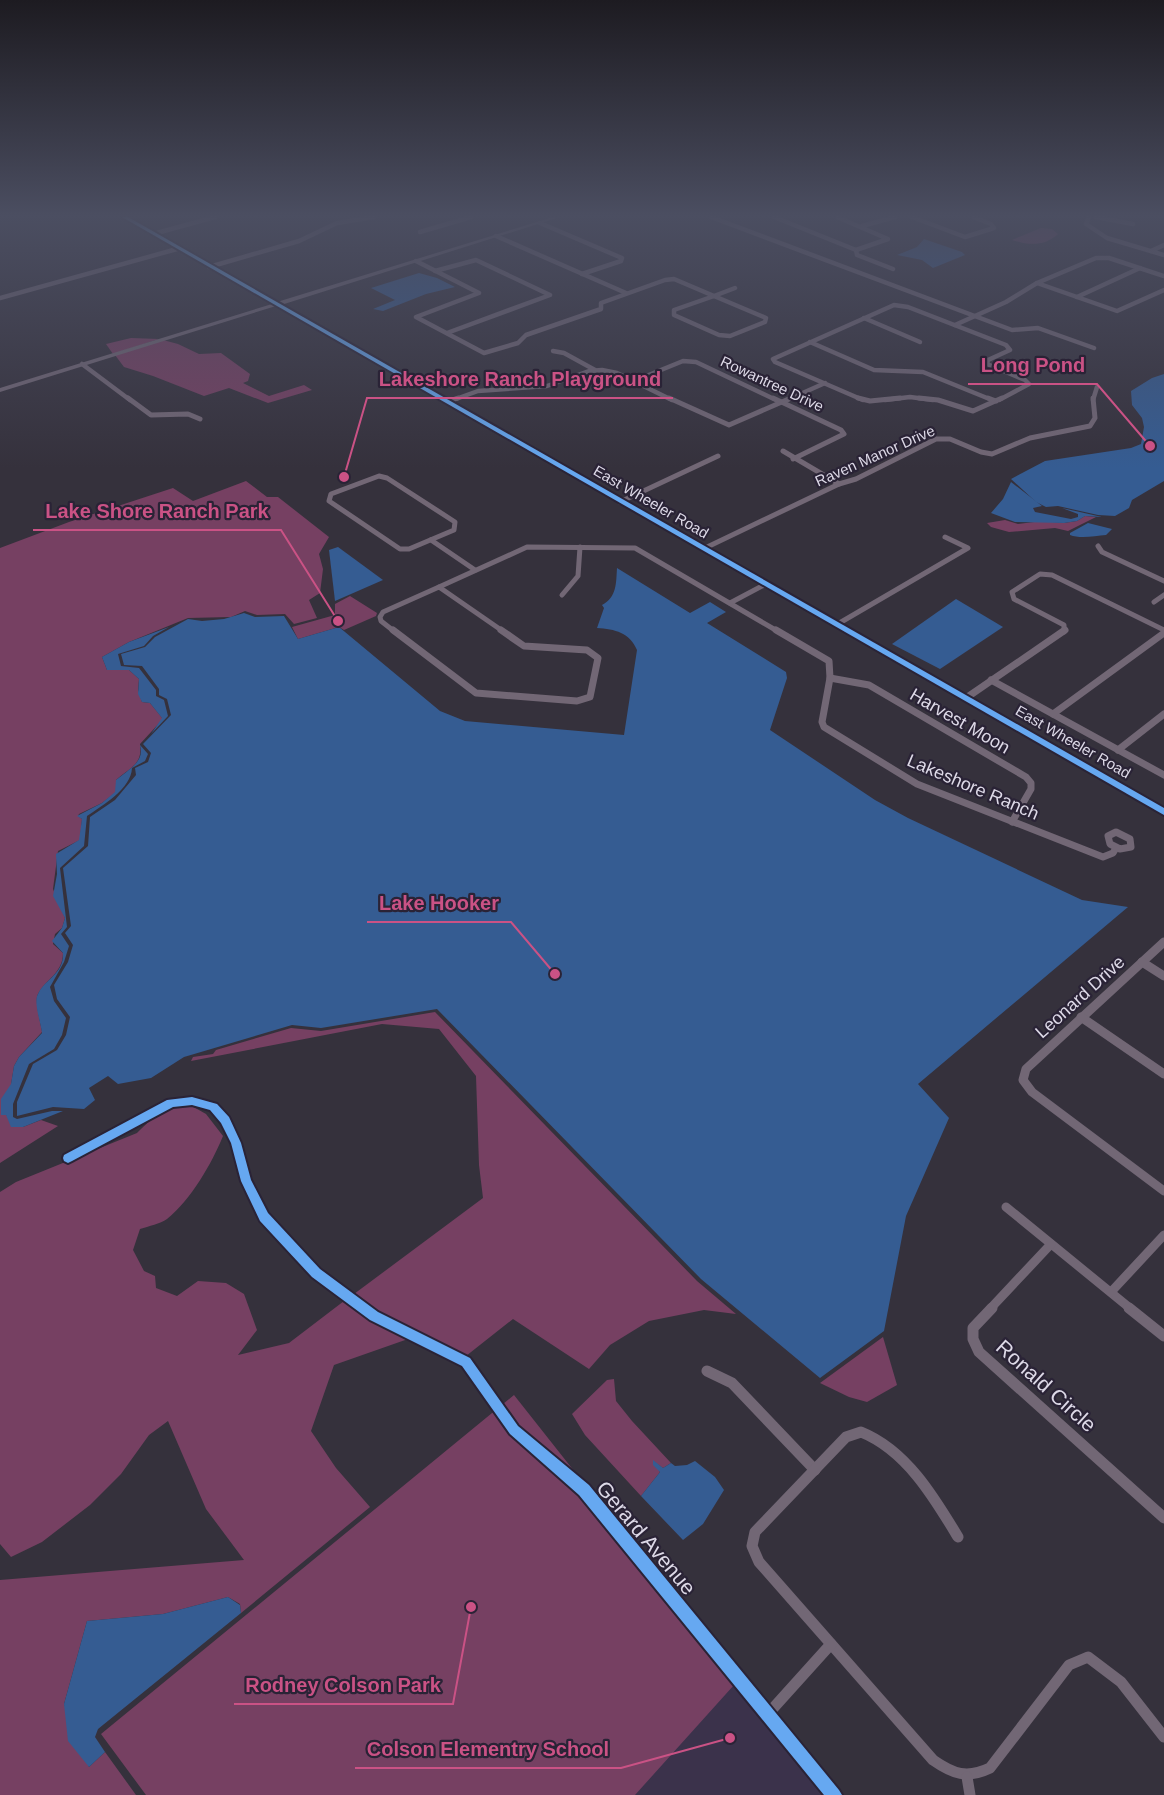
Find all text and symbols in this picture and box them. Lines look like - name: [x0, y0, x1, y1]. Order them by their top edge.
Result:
- callout: Long Pond: [968, 346, 1097, 384]
- street label: Rowantree Drive: [718, 352, 826, 415]
- text: Long Pond: [981, 354, 1085, 376]
- callout: Lakeshore Ranch Playground: [367, 360, 673, 398]
- text: Lakeshore Ranch Playground: [379, 368, 661, 390]
- street label: Raven Manor Drive: [812, 421, 937, 490]
- street label: East Wheeler Road: [591, 462, 712, 541]
- callout: Lake Shore Ranch Park: [33, 492, 281, 530]
- text: Lake Shore Ranch Park: [45, 500, 270, 522]
- street label: Harvest Moon: [906, 684, 1014, 758]
- street label: East Wheeler Road: [1013, 702, 1134, 781]
- street label: Lakeshore Ranch: [904, 750, 1042, 824]
- callout: Lake Hooker: [367, 884, 511, 922]
- text: Lake Hooker: [379, 892, 499, 914]
- street label: Leonard Drive: [1031, 952, 1129, 1042]
- street label: Ronald Circle: [992, 1335, 1101, 1436]
- street label: Gerard Avenue: [592, 1476, 700, 1599]
- callout: Rodney Colson Park: [234, 1666, 453, 1704]
- text: Rodney Colson Park: [245, 1674, 442, 1696]
- callout: Colson Elementry School: [355, 1730, 621, 1768]
- text: Colson Elementry School: [367, 1738, 609, 1760]

